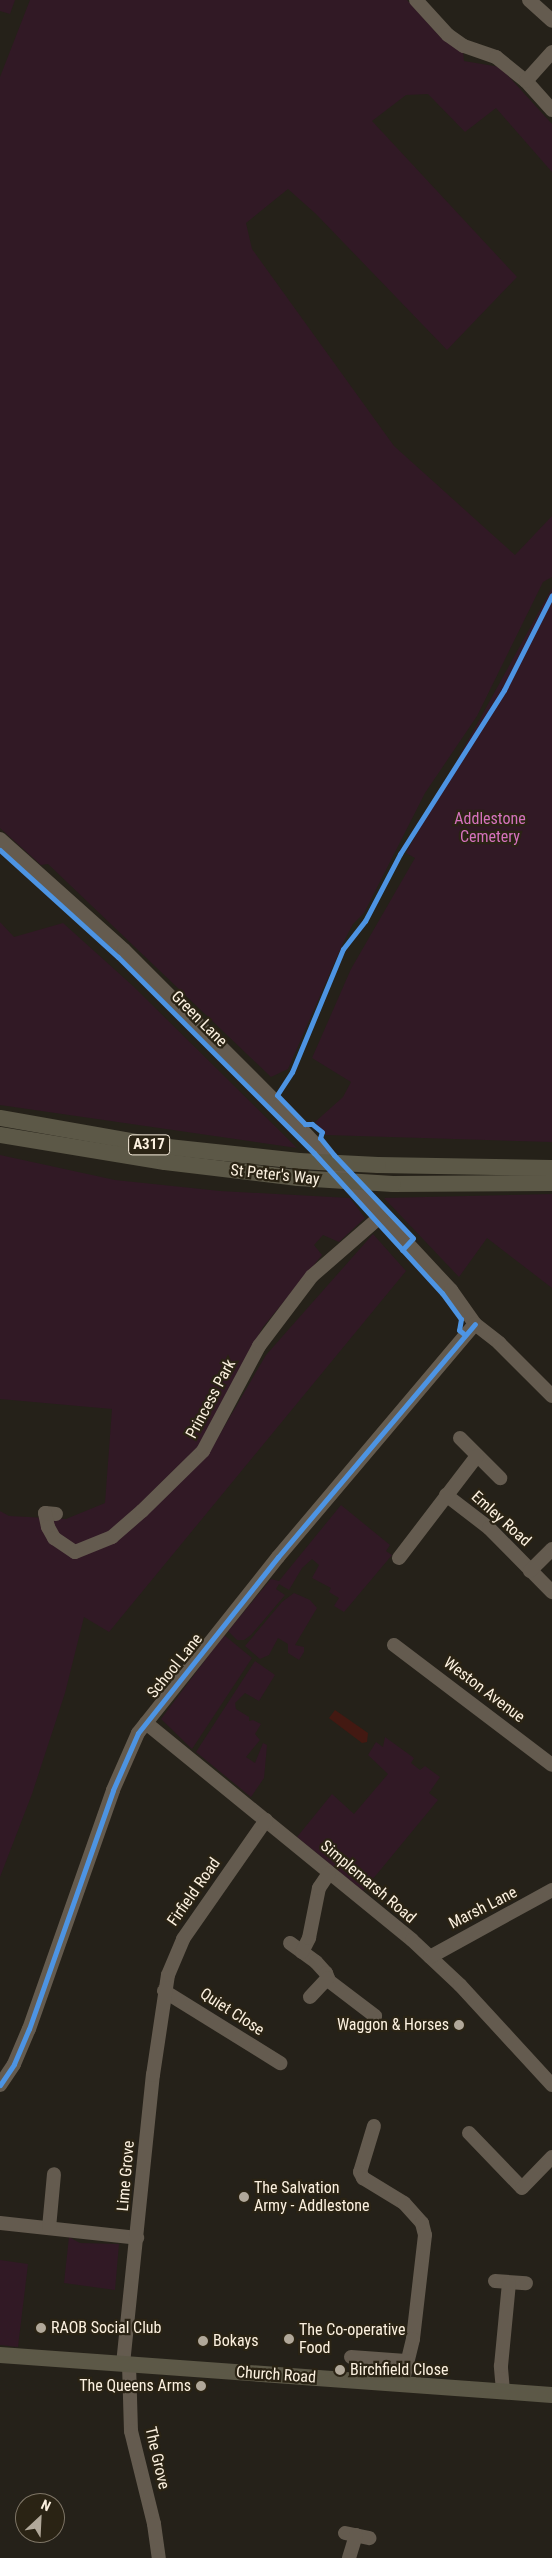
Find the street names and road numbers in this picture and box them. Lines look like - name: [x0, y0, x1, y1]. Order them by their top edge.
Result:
- street label: Green Lane: [167, 987, 231, 1051]
- road number: A317: [128, 1132, 170, 1158]
- street label: St Peter's Way: [229, 1161, 321, 1189]
- street label: Princess Park: [182, 1356, 240, 1442]
- street label: Emley Road: [467, 1487, 535, 1551]
- street label: School Lane: [143, 1630, 207, 1702]
- street label: Weston Avenue: [440, 1653, 528, 1727]
- street label: Simplemarsh Road: [316, 1837, 420, 1927]
- street label: Firfield Road: [163, 1854, 225, 1930]
- street label: Marsh Lane: [446, 1883, 520, 1933]
- street label: Quiet Close: [196, 1984, 268, 2040]
- street label: Lime Grove: [113, 2140, 139, 2212]
- street label: Church Road: [235, 2363, 317, 2387]
- street label: The Grove: [140, 2425, 174, 2491]

